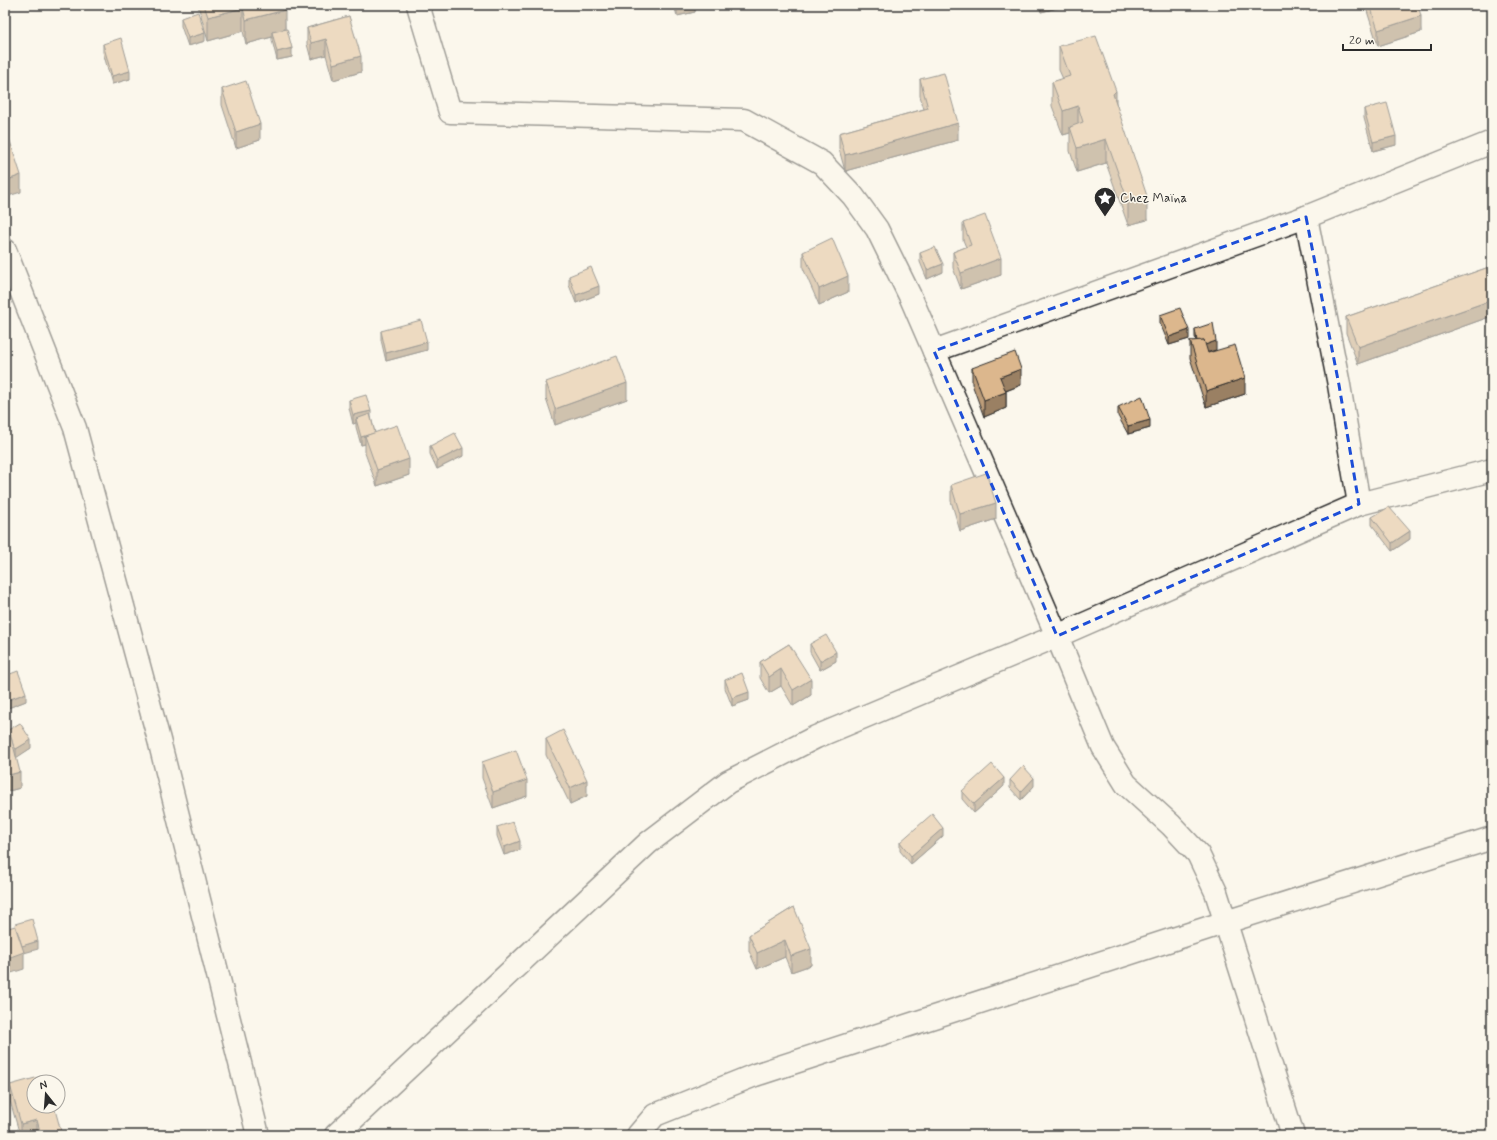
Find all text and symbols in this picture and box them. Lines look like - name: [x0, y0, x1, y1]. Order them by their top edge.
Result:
- scale bar: [1343, 26, 1431, 52]
- text: 20 m: [1349, 33, 1375, 49]
- place icon: Chez Maïna: [1092, 185, 1118, 218]
- place label: Chez Maïna: [1120, 190, 1187, 207]
- north arrow: [26, 1074, 66, 1114]
- text: N: [38, 1078, 49, 1093]

